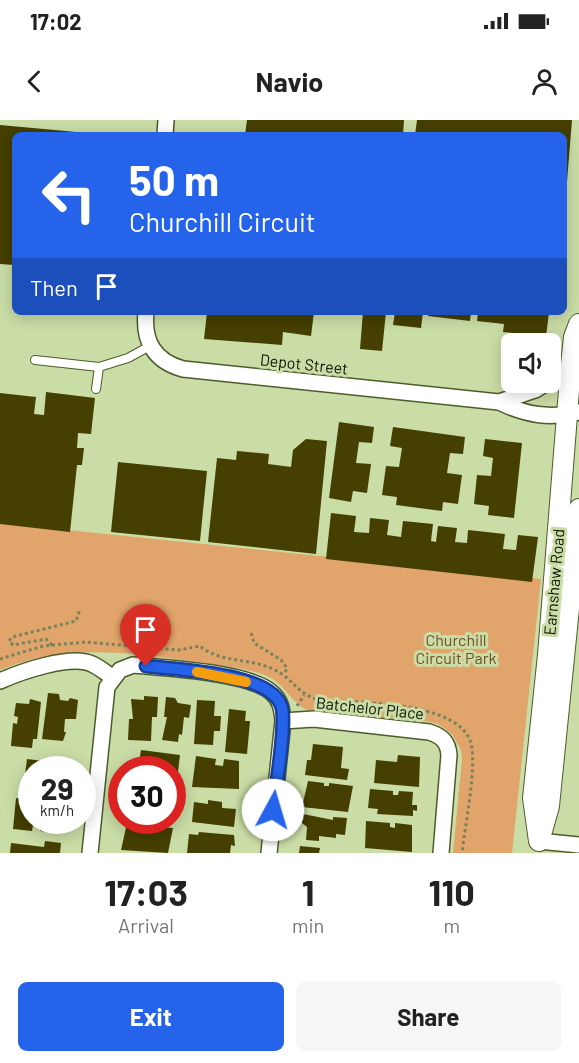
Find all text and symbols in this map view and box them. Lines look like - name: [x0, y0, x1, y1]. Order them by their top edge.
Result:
- text: 17:02: [30, 8, 82, 34]
- icon: back: [18, 65, 51, 98]
- text: Navio: [256, 65, 323, 97]
- icon: person: [528, 65, 561, 98]
- text: 50 m: [129, 154, 219, 204]
- icon: left: [30, 156, 108, 234]
- text: Churchill Circuit: [129, 205, 316, 237]
- icon: arrive: [90, 270, 123, 303]
- text: Then: [30, 274, 78, 300]
- map controls: [501, 333, 561, 393]
- button: sound: [501, 333, 561, 393]
- street label: Depot Street: [259, 349, 349, 378]
- street label: Earnshaw Road: [539, 528, 568, 636]
- pin: [120, 604, 171, 666]
- icon: arrive: [129, 613, 162, 646]
- park label: Churchill Circuit Park: [416, 630, 496, 667]
- street label: Batchelor Place: [315, 692, 425, 723]
- speed limit sign: 30: [108, 756, 186, 834]
- text: 29: [41, 770, 73, 806]
- position arrow: [241, 778, 305, 842]
- text: km/h: [40, 801, 74, 819]
- text: 17:03: [104, 870, 188, 913]
- text: 1: [302, 870, 315, 913]
- text: 110: [429, 870, 475, 913]
- text: Arrival: [118, 913, 174, 937]
- text: min: [292, 913, 324, 937]
- text: m: [443, 913, 460, 937]
- button: Exit: [18, 982, 284, 1051]
- button: Share: [296, 982, 561, 1051]

